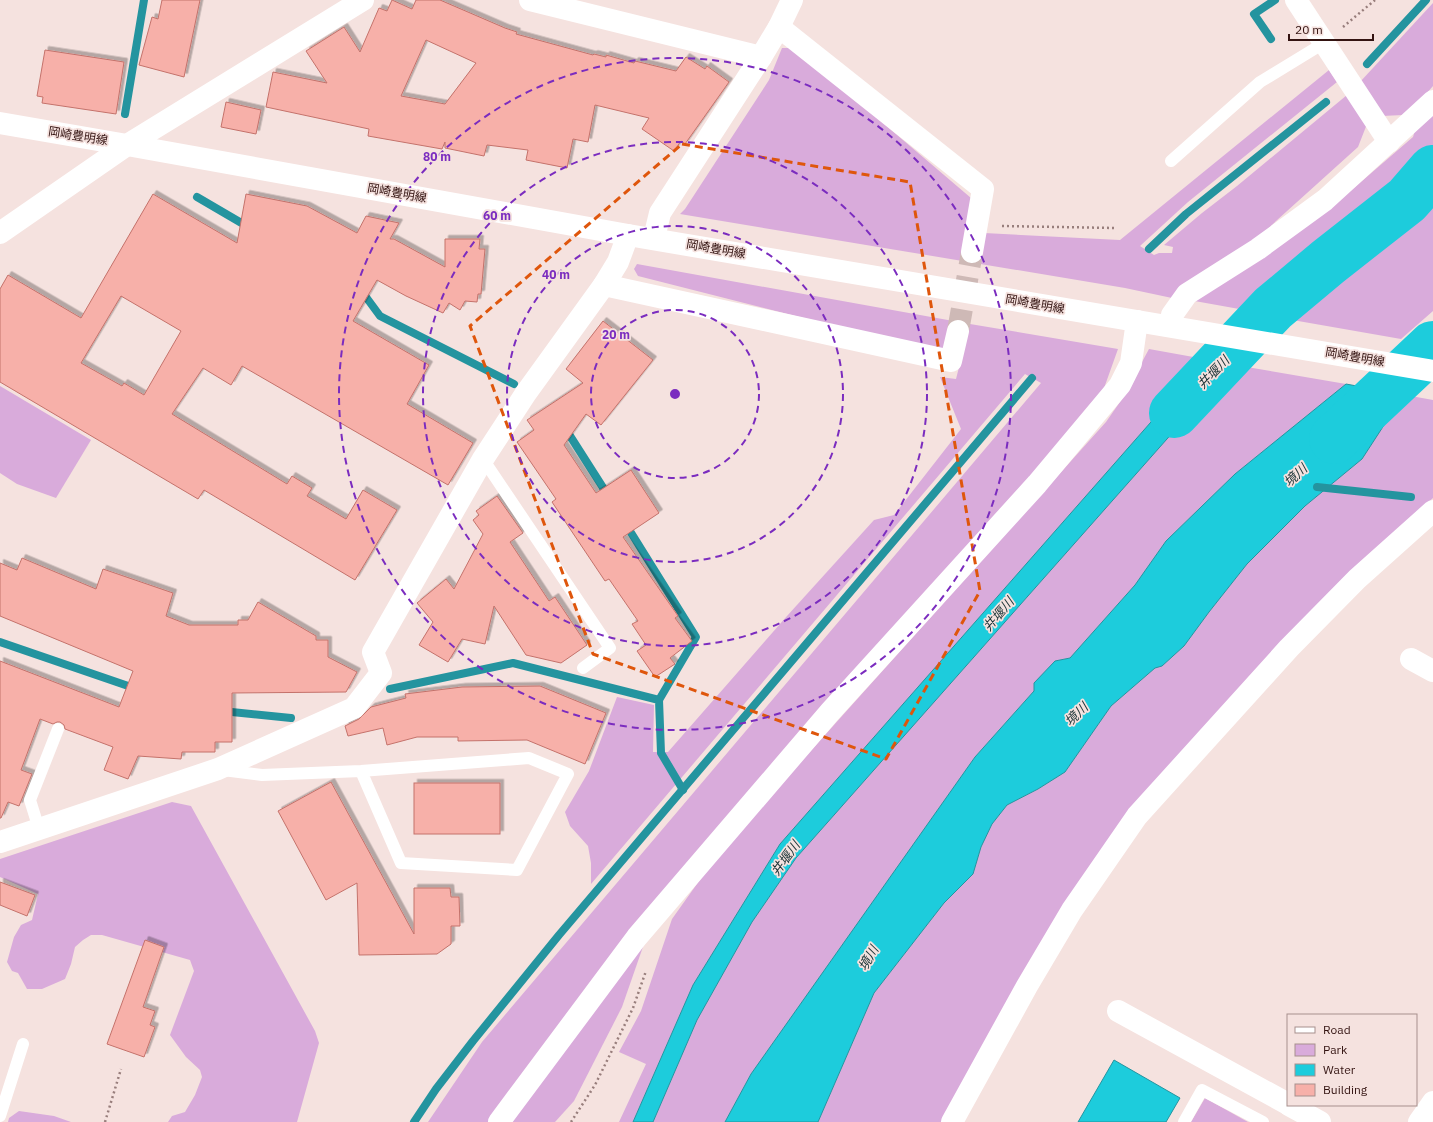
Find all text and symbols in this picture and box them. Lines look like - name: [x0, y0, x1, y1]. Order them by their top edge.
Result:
- scale bar: [1289, 16, 1373, 42]
- text: 20 m: [1295, 22, 1323, 37]
- street label: 岡崎豊明線: [47, 123, 109, 148]
- text: 80 m: [423, 149, 451, 164]
- street label: 岡崎豊明線: [366, 180, 428, 205]
- text: 60 m: [483, 208, 511, 223]
- street label: 岡崎豊明線: [685, 236, 747, 261]
- text: 40 m: [542, 267, 570, 282]
- street label: 岡崎豊明線: [1004, 291, 1066, 316]
- text: 20 m: [602, 327, 630, 342]
- street label: 岡崎豊明線: [1324, 344, 1386, 369]
- water label: 井堰川: [1194, 351, 1234, 392]
- centre of rings: [668, 387, 682, 401]
- water label: 境川: [1280, 459, 1312, 490]
- water label: 井堰川: [979, 593, 1019, 635]
- water label: 境川: [1061, 698, 1093, 730]
- water label: 井堰川: [767, 836, 805, 879]
- water label: 境川: [855, 941, 883, 974]
- legend: [1287, 1014, 1417, 1106]
- text: Road: [1323, 1022, 1351, 1037]
- text: Park: [1323, 1042, 1348, 1057]
- text: Water: [1323, 1062, 1356, 1077]
- text: Building: [1323, 1082, 1368, 1097]

